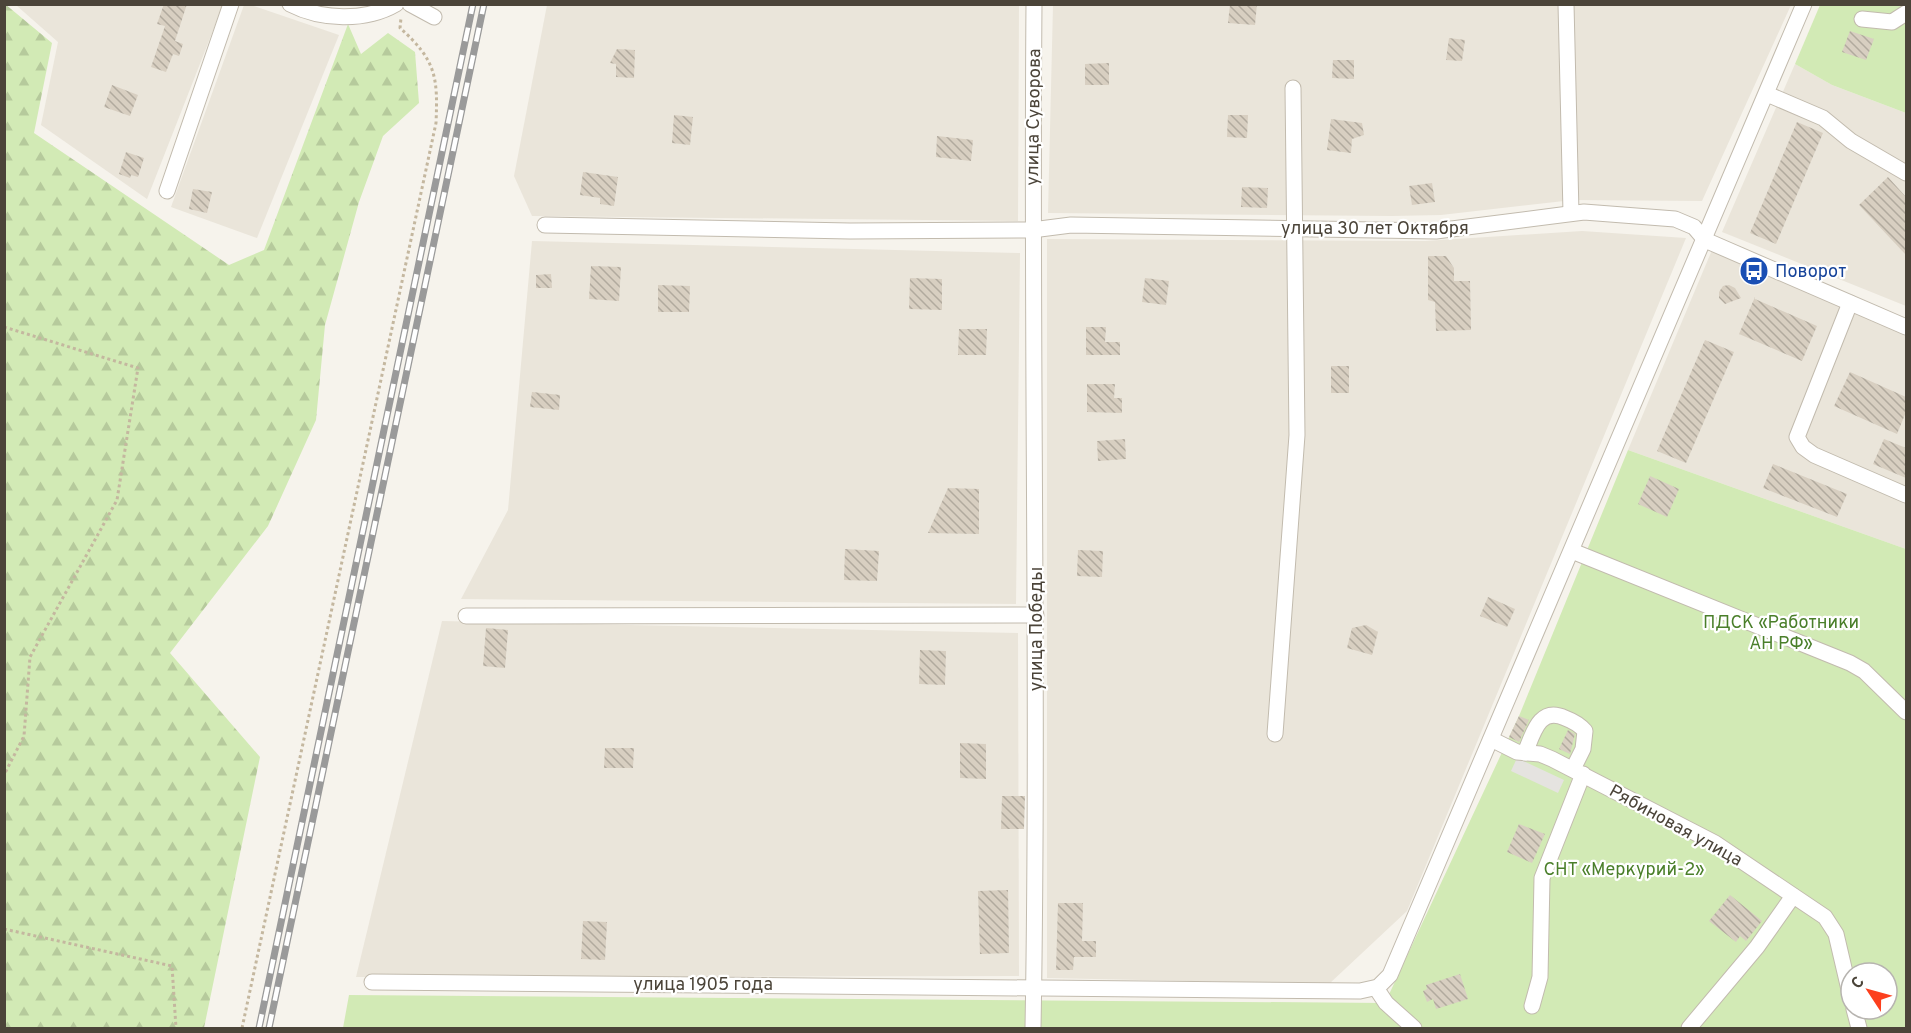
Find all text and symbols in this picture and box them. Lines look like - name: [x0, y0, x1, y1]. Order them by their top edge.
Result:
- street label: улица Суворова: [1022, 48, 1047, 186]
- street label: улица 30 лет Октября: [1281, 218, 1469, 241]
- bus stop icon: Поворот: [1738, 255, 1770, 287]
- place label: Поворот: [1775, 261, 1846, 284]
- street label: улица Победы: [1026, 567, 1049, 691]
- park label: ПДСК «Работники АН РФ»: [1703, 612, 1859, 656]
- street label: Рябиновая улица: [1605, 780, 1746, 872]
- park label: СНТ «Меркурий-2»: [1544, 859, 1704, 882]
- north arrow: [1839, 961, 1899, 1021]
- text: С: [1847, 973, 1870, 993]
- street label: улица 1905 года: [633, 974, 773, 997]

